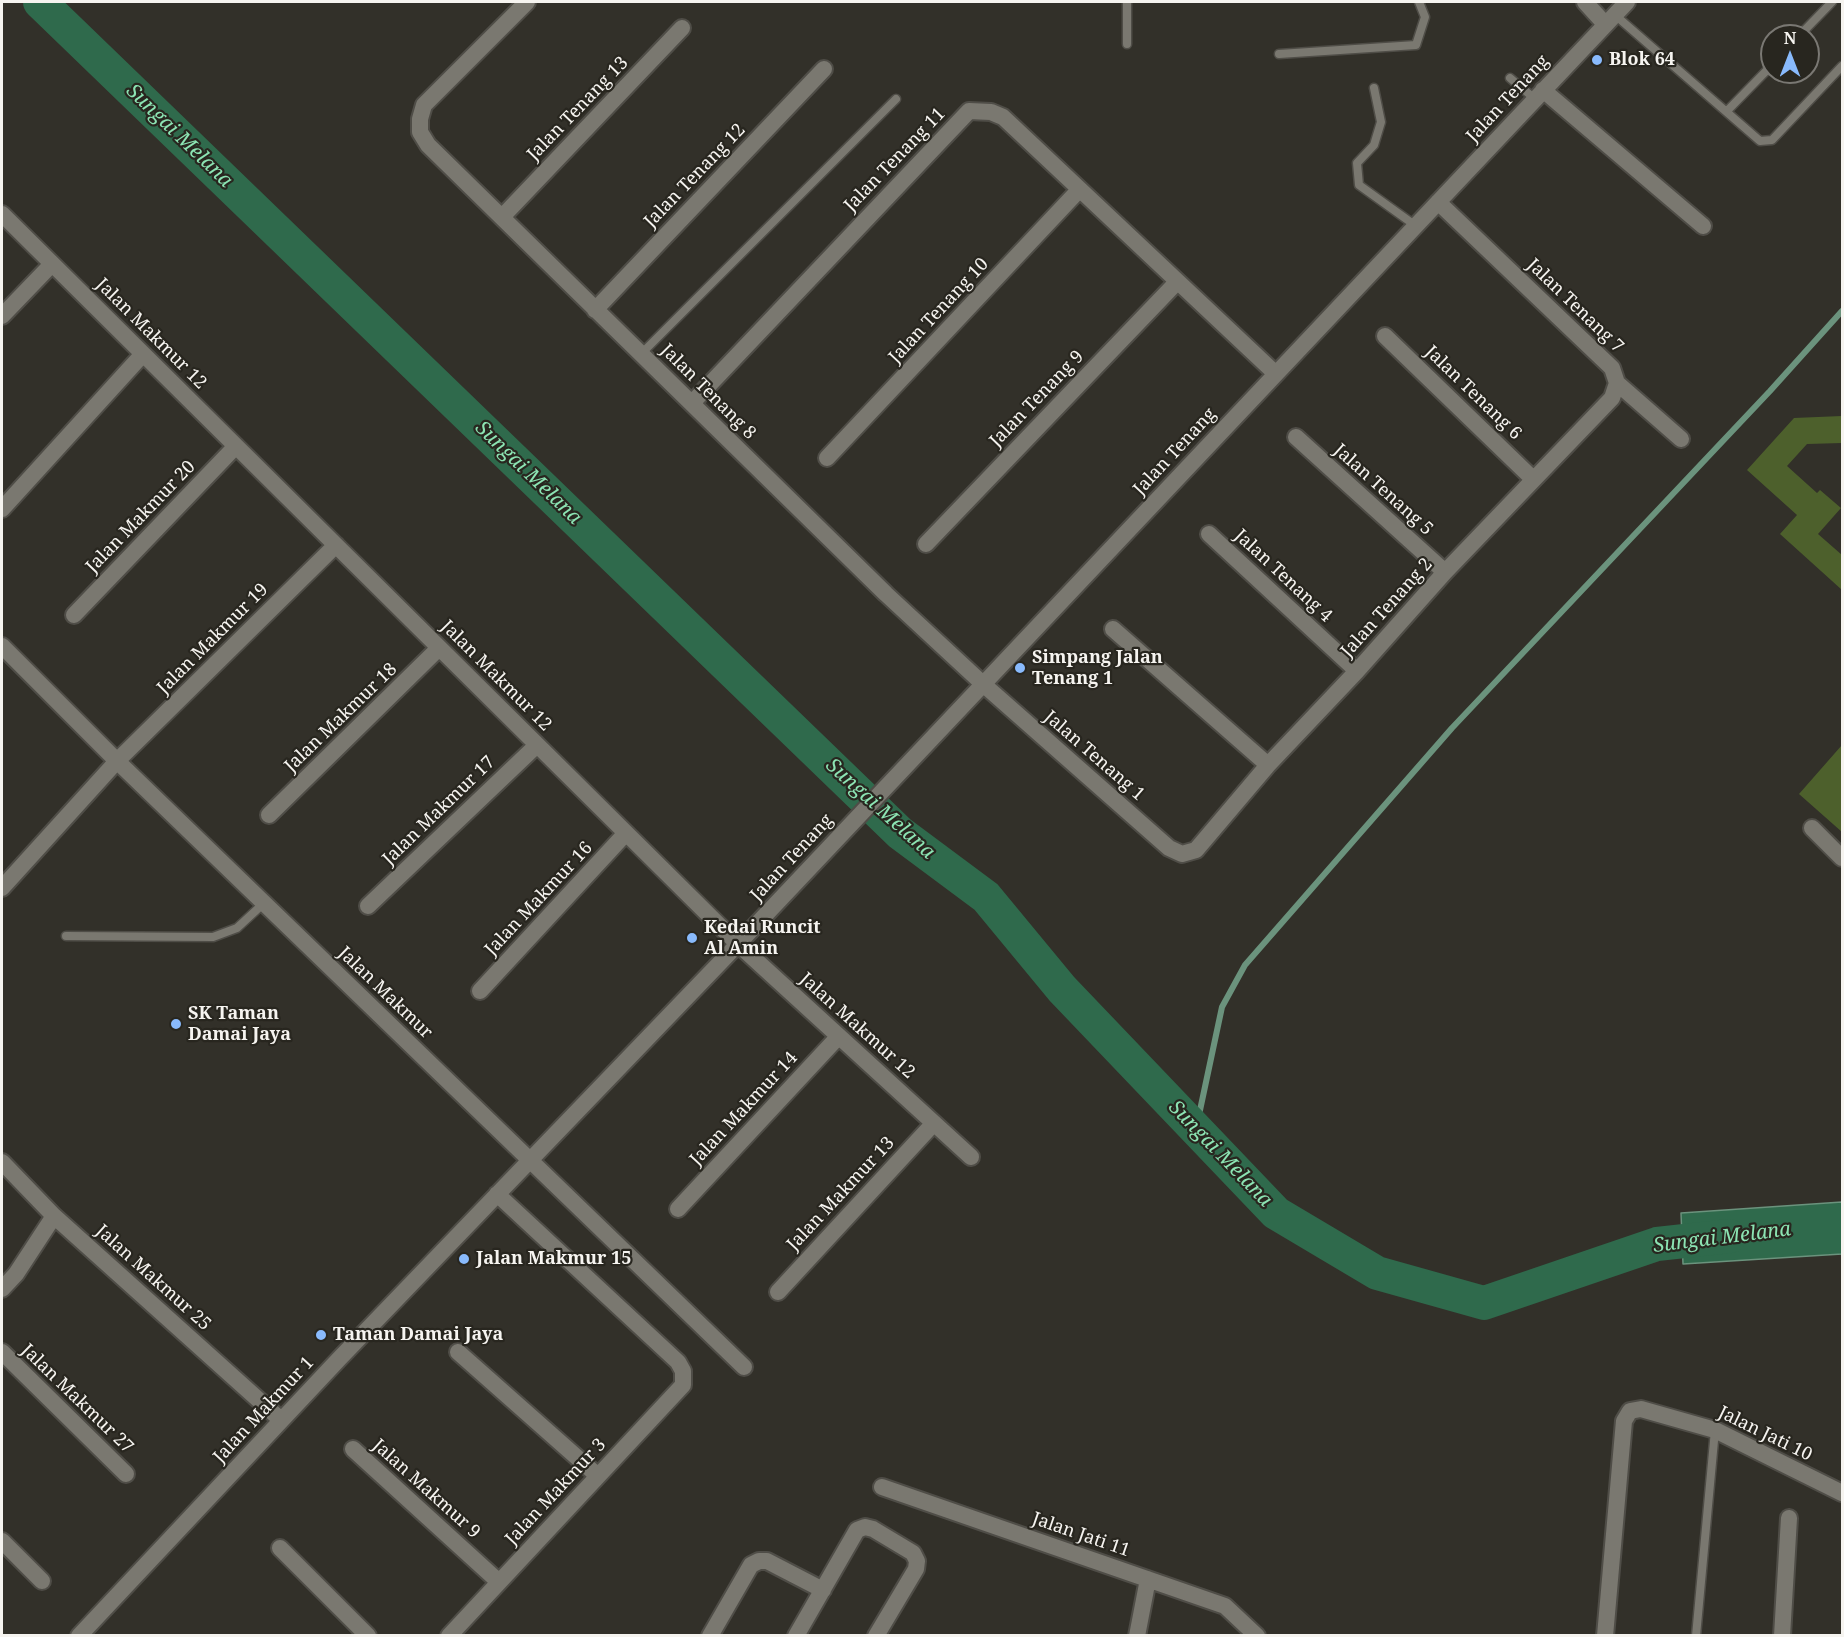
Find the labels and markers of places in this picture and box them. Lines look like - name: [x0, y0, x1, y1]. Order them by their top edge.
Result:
- place label: Blok 64: [1609, 49, 1675, 71]
- marker: Blok 64: [1590, 53, 1604, 67]
- place label: Simpang Jalan Tenang 1: [1032, 647, 1163, 690]
- marker: Simpang Jalan Tenang 1: [1013, 661, 1027, 675]
- place label: Kedai Runcit Al Amin: [704, 917, 821, 960]
- marker: Kedai Runcit Al Amin: [685, 931, 699, 945]
- place label: SK Taman Damai Jaya: [188, 1003, 291, 1046]
- marker: SK Taman Damai Jaya: [169, 1017, 183, 1031]
- place label: Jalan Makmur 15: [476, 1248, 631, 1270]
- marker: Jalan Makmur 15: [457, 1252, 471, 1266]
- place label: Taman Damai Jaya: [333, 1324, 503, 1346]
- marker: Taman Damai Jaya: [314, 1328, 328, 1342]

